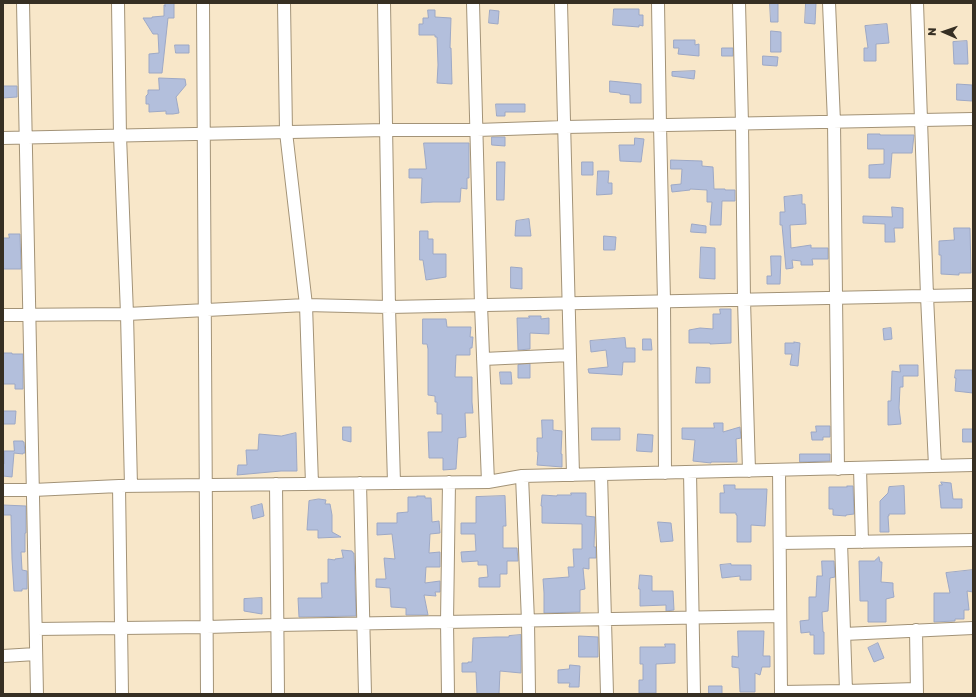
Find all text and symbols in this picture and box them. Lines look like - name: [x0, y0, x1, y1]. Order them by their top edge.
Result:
- north arrow: [924, 12, 964, 52]
- text: N: [925, 27, 938, 36]

